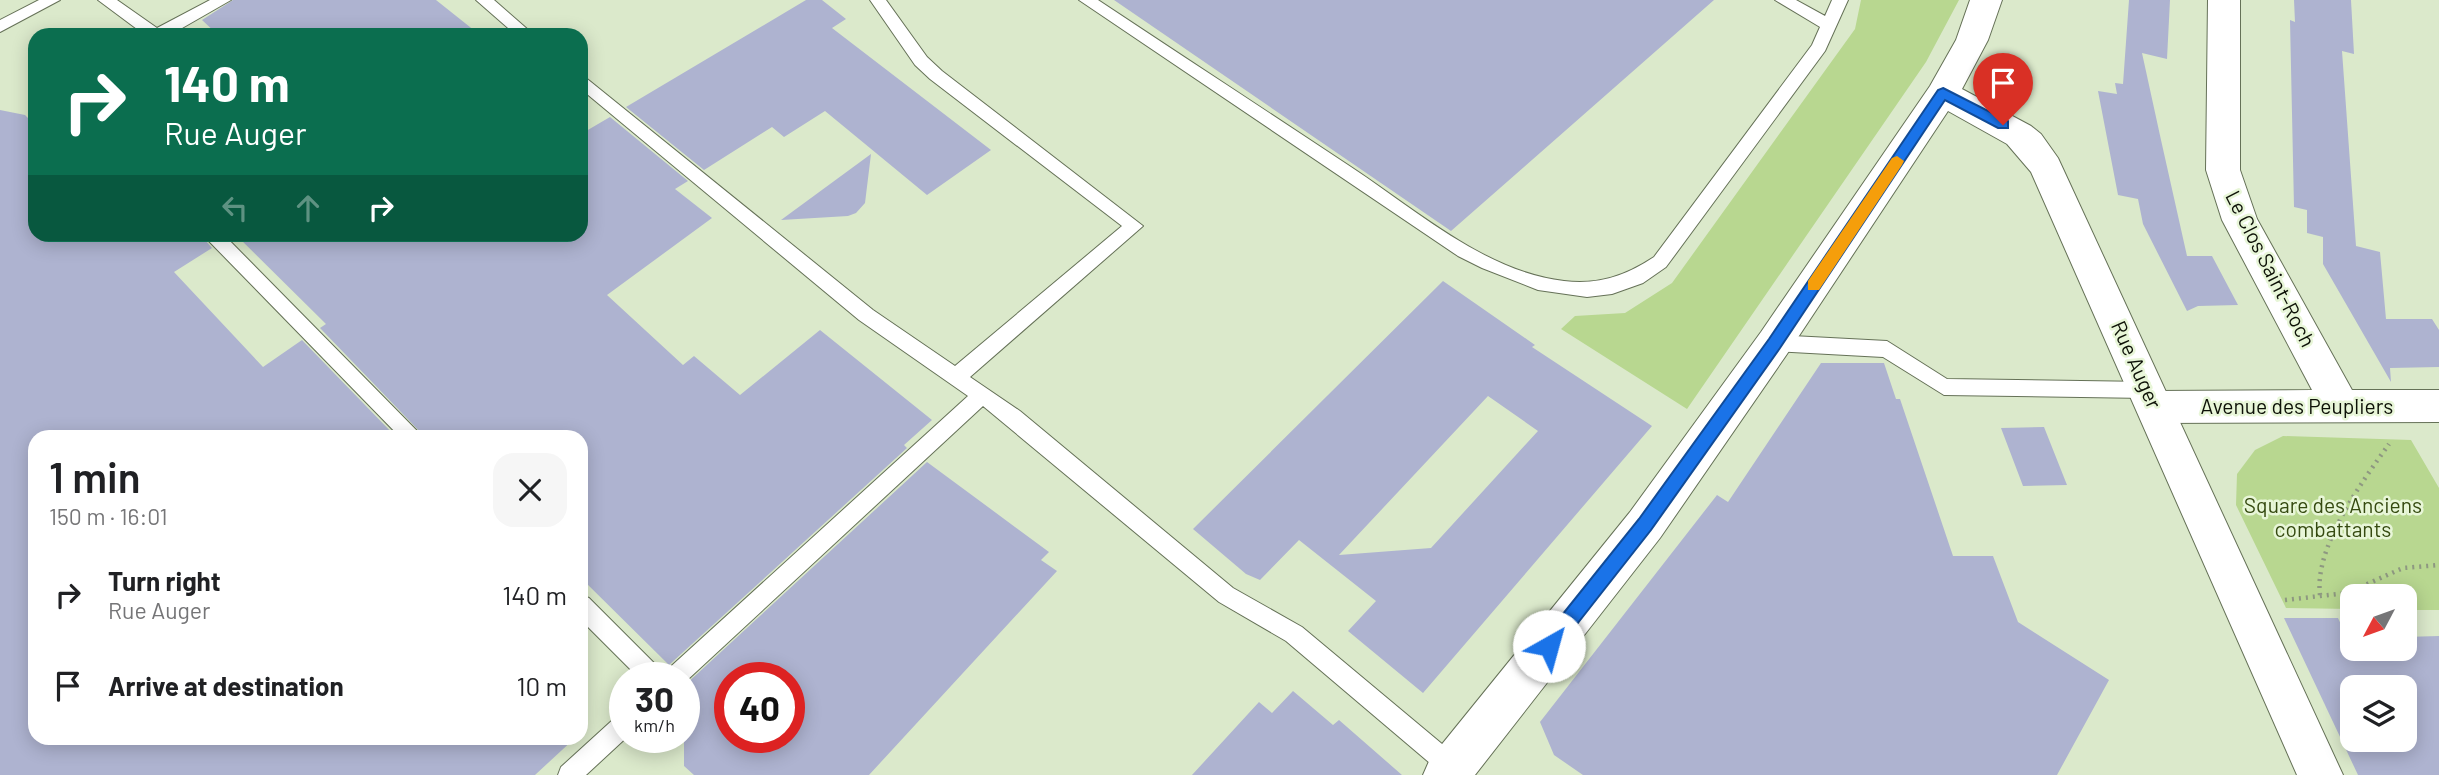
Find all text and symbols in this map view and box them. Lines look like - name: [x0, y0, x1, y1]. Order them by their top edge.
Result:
- text: 140 m: [164, 53, 290, 112]
- pin: [1973, 53, 2033, 125]
- icon: right: [49, 56, 140, 147]
- icon: arrive: [1984, 64, 2022, 102]
- text: Rue Auger: [164, 113, 307, 151]
- street label: Le Clos Saint-Roch: [2221, 186, 2322, 351]
- icon: left: [216, 189, 254, 227]
- icon: ahead: [289, 189, 327, 227]
- icon: right: [362, 189, 400, 227]
- street label: Rue Auger: [2107, 317, 2168, 413]
- street label: Avenue des Peupliers: [2201, 393, 2393, 418]
- text: 1 min: [49, 451, 141, 501]
- button: close: [493, 453, 567, 527]
- park label: Square des Anciens combattants: [2244, 492, 2422, 541]
- text: 150 m · 16:01: [49, 502, 168, 530]
- text: Turn right: [108, 565, 221, 596]
- icon: right: [49, 576, 87, 614]
- text: 140 m: [502, 579, 567, 610]
- north arrow: [2340, 584, 2417, 662]
- map controls: [2340, 584, 2417, 752]
- text: Rue Auger: [108, 596, 211, 624]
- position arrow: [1512, 609, 1586, 683]
- speed limit sign: 40: [714, 662, 805, 753]
- icon: arrive: [49, 667, 87, 705]
- text: Arrive at destination: [108, 670, 344, 701]
- text: 10 m: [517, 670, 567, 701]
- button: layers: [2340, 675, 2417, 752]
- text: 30: [635, 677, 674, 719]
- text: km/h: [634, 714, 675, 736]

